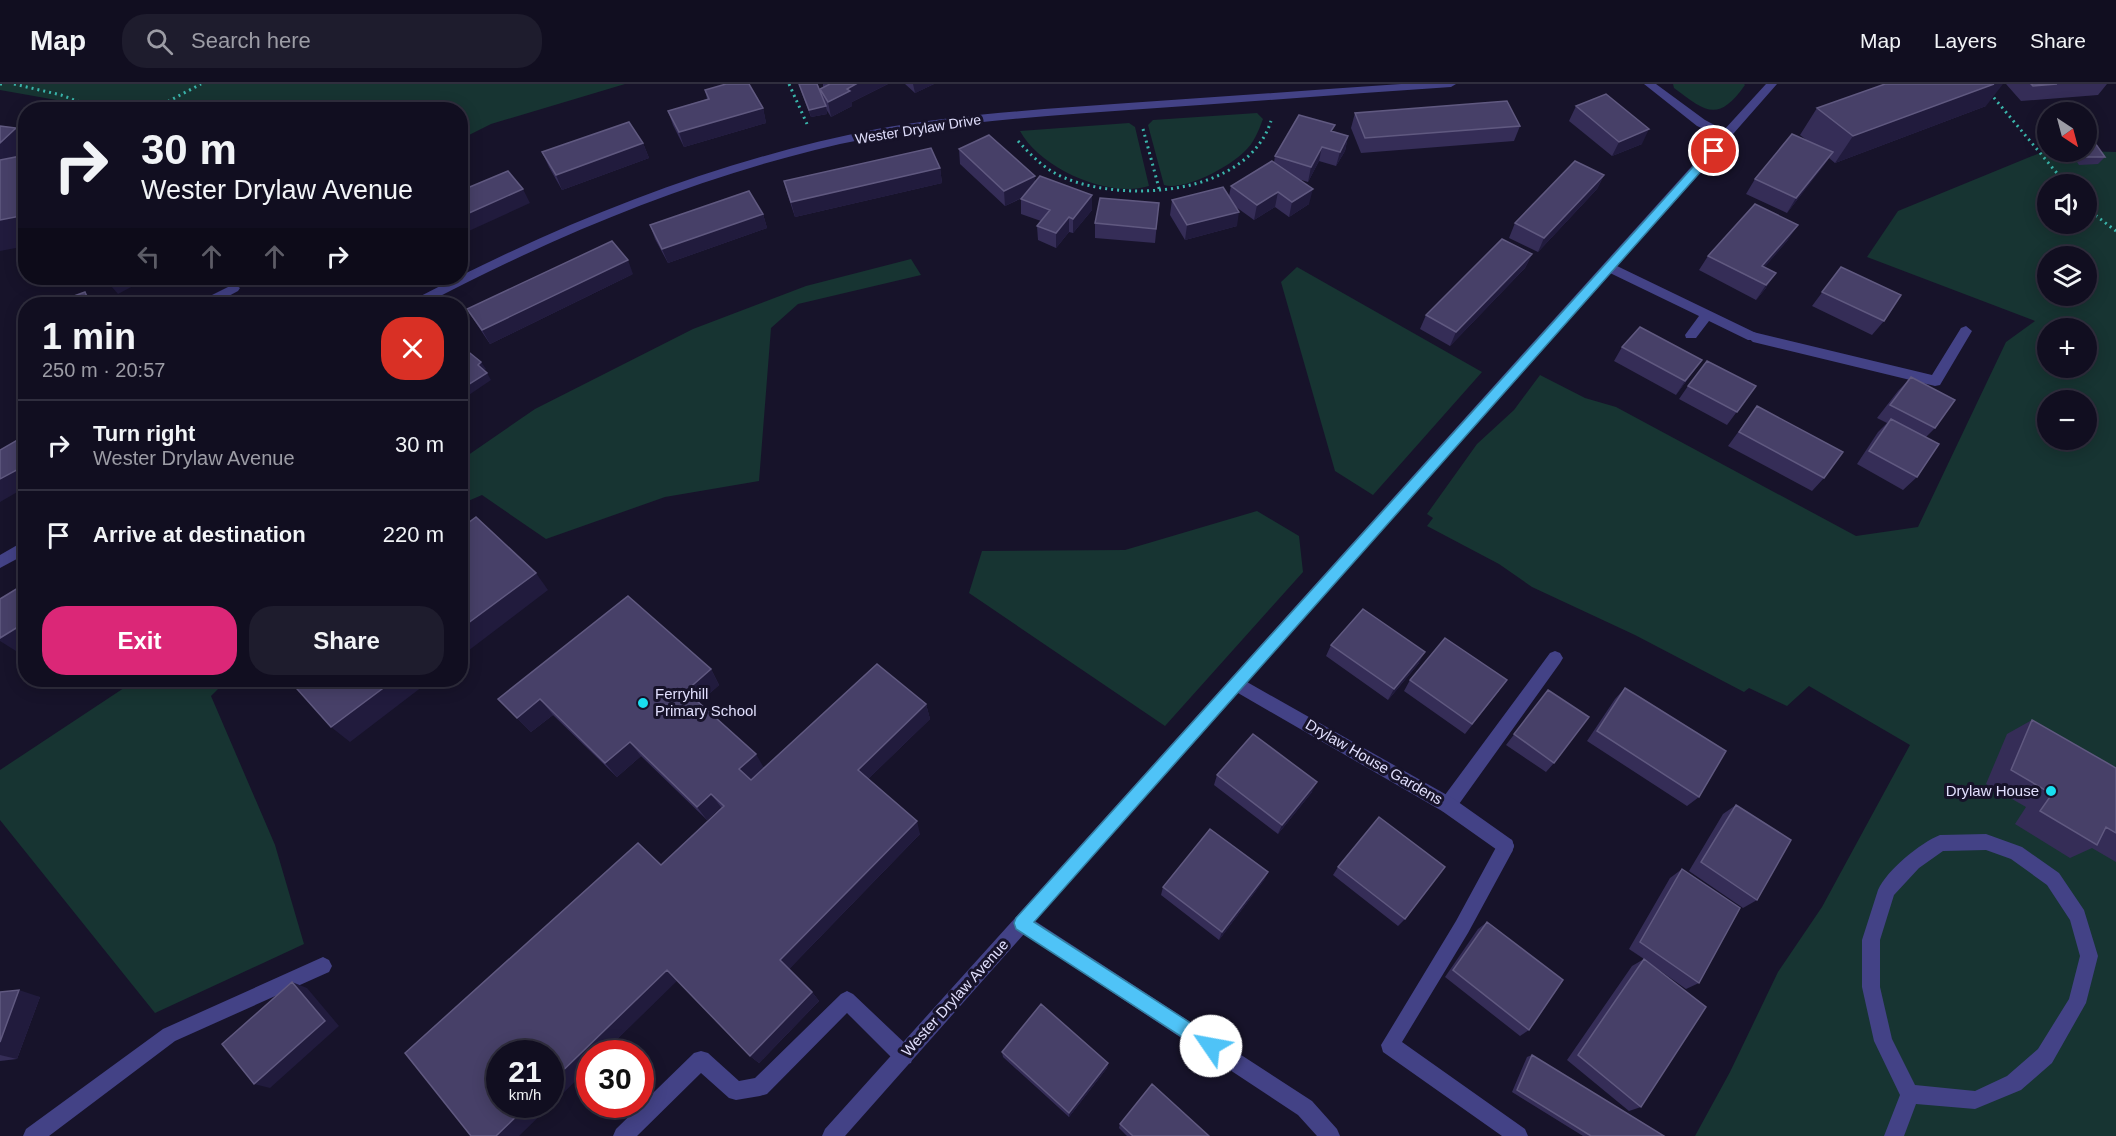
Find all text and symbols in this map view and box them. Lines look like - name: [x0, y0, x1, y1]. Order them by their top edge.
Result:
- search box: [122, 14, 542, 68]
- text: Map: [30, 25, 86, 56]
- icon: search: [143, 25, 176, 58]
- text: Search here: [191, 28, 311, 53]
- text: Map: [1860, 29, 1901, 52]
- text: Layers: [1934, 29, 1997, 52]
- text: Share: [2030, 29, 2086, 52]
- north arrow: [2037, 102, 2097, 162]
- map controls: [2037, 102, 2097, 450]
- street label: Wester Drylaw Drive: [854, 111, 982, 147]
- pin: [1688, 125, 1739, 176]
- icon: right: [42, 126, 120, 204]
- text: 30 m: [141, 126, 237, 173]
- icon: arrive: [1697, 134, 1730, 167]
- button: sound: [2037, 174, 2097, 234]
- text: Wester Drylaw Avenue: [141, 175, 413, 205]
- icon: left: [132, 240, 165, 273]
- icon: ahead: [195, 240, 228, 273]
- icon: ahead: [258, 240, 291, 273]
- icon: right: [321, 240, 354, 273]
- button: layers: [2037, 246, 2097, 306]
- text: 1 min: [42, 316, 136, 357]
- button: close: [381, 317, 444, 380]
- button: +: [2037, 318, 2097, 378]
- text: 250 m · 20:57: [42, 359, 165, 381]
- button: −: [2037, 390, 2097, 450]
- text: Turn right: [93, 421, 195, 446]
- icon: right: [42, 429, 75, 462]
- text: 30 m: [395, 432, 444, 457]
- text: Wester Drylaw Avenue: [93, 447, 295, 469]
- icon: arrive: [42, 519, 75, 552]
- text: Arrive at destination: [93, 522, 306, 547]
- text: 220 m: [383, 522, 444, 547]
- button: Exit: [42, 606, 237, 675]
- button: Share: [249, 606, 444, 675]
- place label: Ferryhill Primary School: [655, 685, 757, 719]
- marker: Ferryhill Primary School: [636, 696, 650, 710]
- street label: Drylaw House Gardens: [1303, 715, 1446, 808]
- place label: Drylaw House: [1946, 782, 2039, 799]
- marker: Drylaw House: [2044, 784, 2058, 798]
- street label: Wester Drylaw Avenue: [898, 936, 1012, 1060]
- position arrow: [1179, 1014, 1243, 1078]
- speed limit sign: 30: [576, 1040, 654, 1118]
- text: 21: [508, 1055, 542, 1088]
- text: km/h: [509, 1086, 541, 1103]

